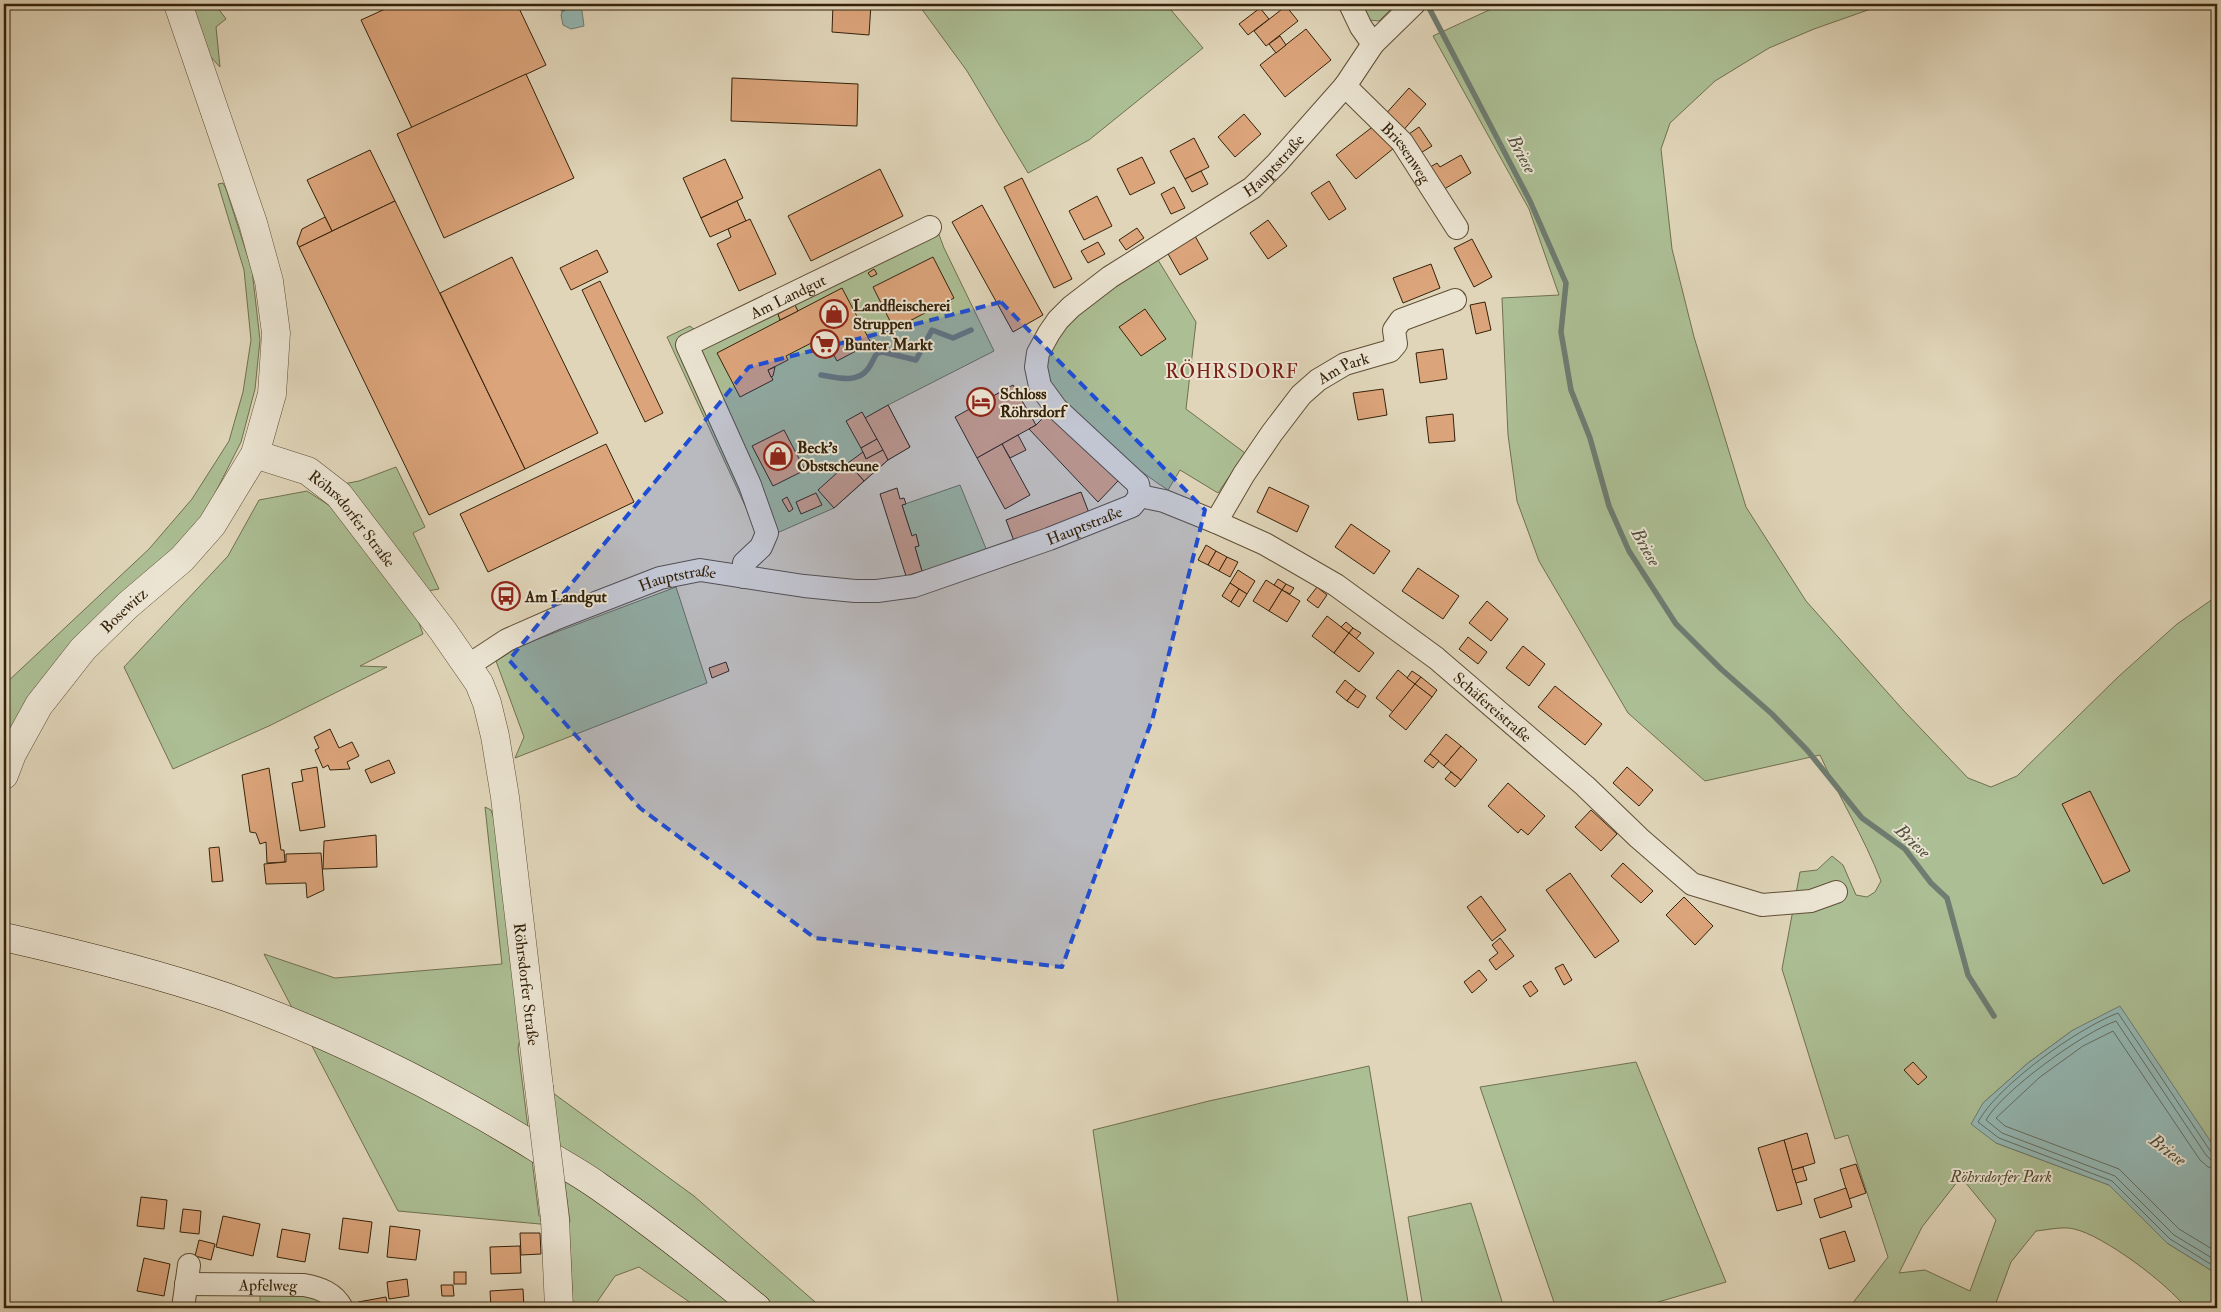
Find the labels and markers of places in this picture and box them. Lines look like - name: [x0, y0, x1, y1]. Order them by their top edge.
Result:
- place label: Landfleischerei Struppen: [853, 296, 951, 335]
- shop icon: Landfleischerei Struppen: [819, 299, 849, 329]
- supermarket icon: Bunter Markt: [810, 329, 840, 359]
- place label: Bunter Markt: [844, 335, 933, 355]
- place label: Schloss Röhrsdorf: [1000, 384, 1068, 422]
- hotel icon: Schloss Röhrsdorf: [966, 387, 996, 417]
- place label: Beck's Obstscheune: [797, 438, 879, 476]
- shop icon: Beck's Obstscheune: [763, 441, 793, 471]
- bus stop icon: Am Landgut: [491, 581, 521, 611]
- place label: Am Landgut: [524, 587, 607, 608]

